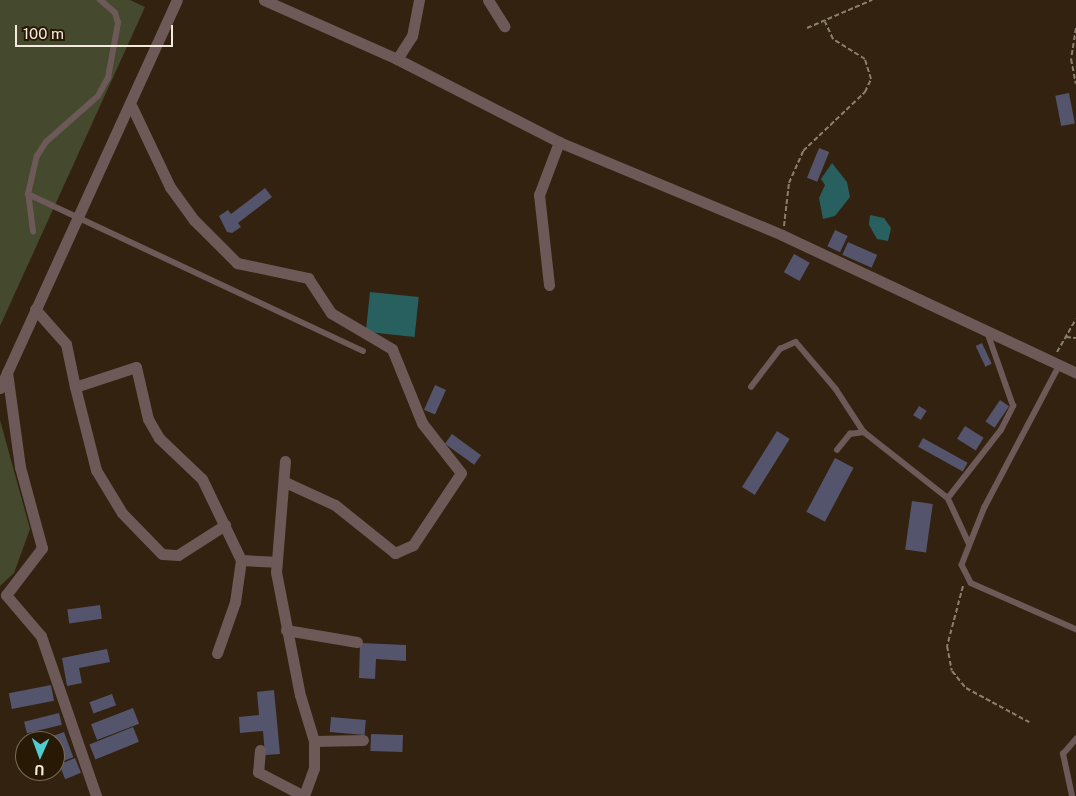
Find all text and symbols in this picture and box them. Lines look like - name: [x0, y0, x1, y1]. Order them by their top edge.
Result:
- scale bar: [18, 15, 175, 47]
- text: 100 m: [23, 25, 64, 42]
- north arrow: [15, 731, 65, 781]
- text: U: [34, 762, 45, 778]

